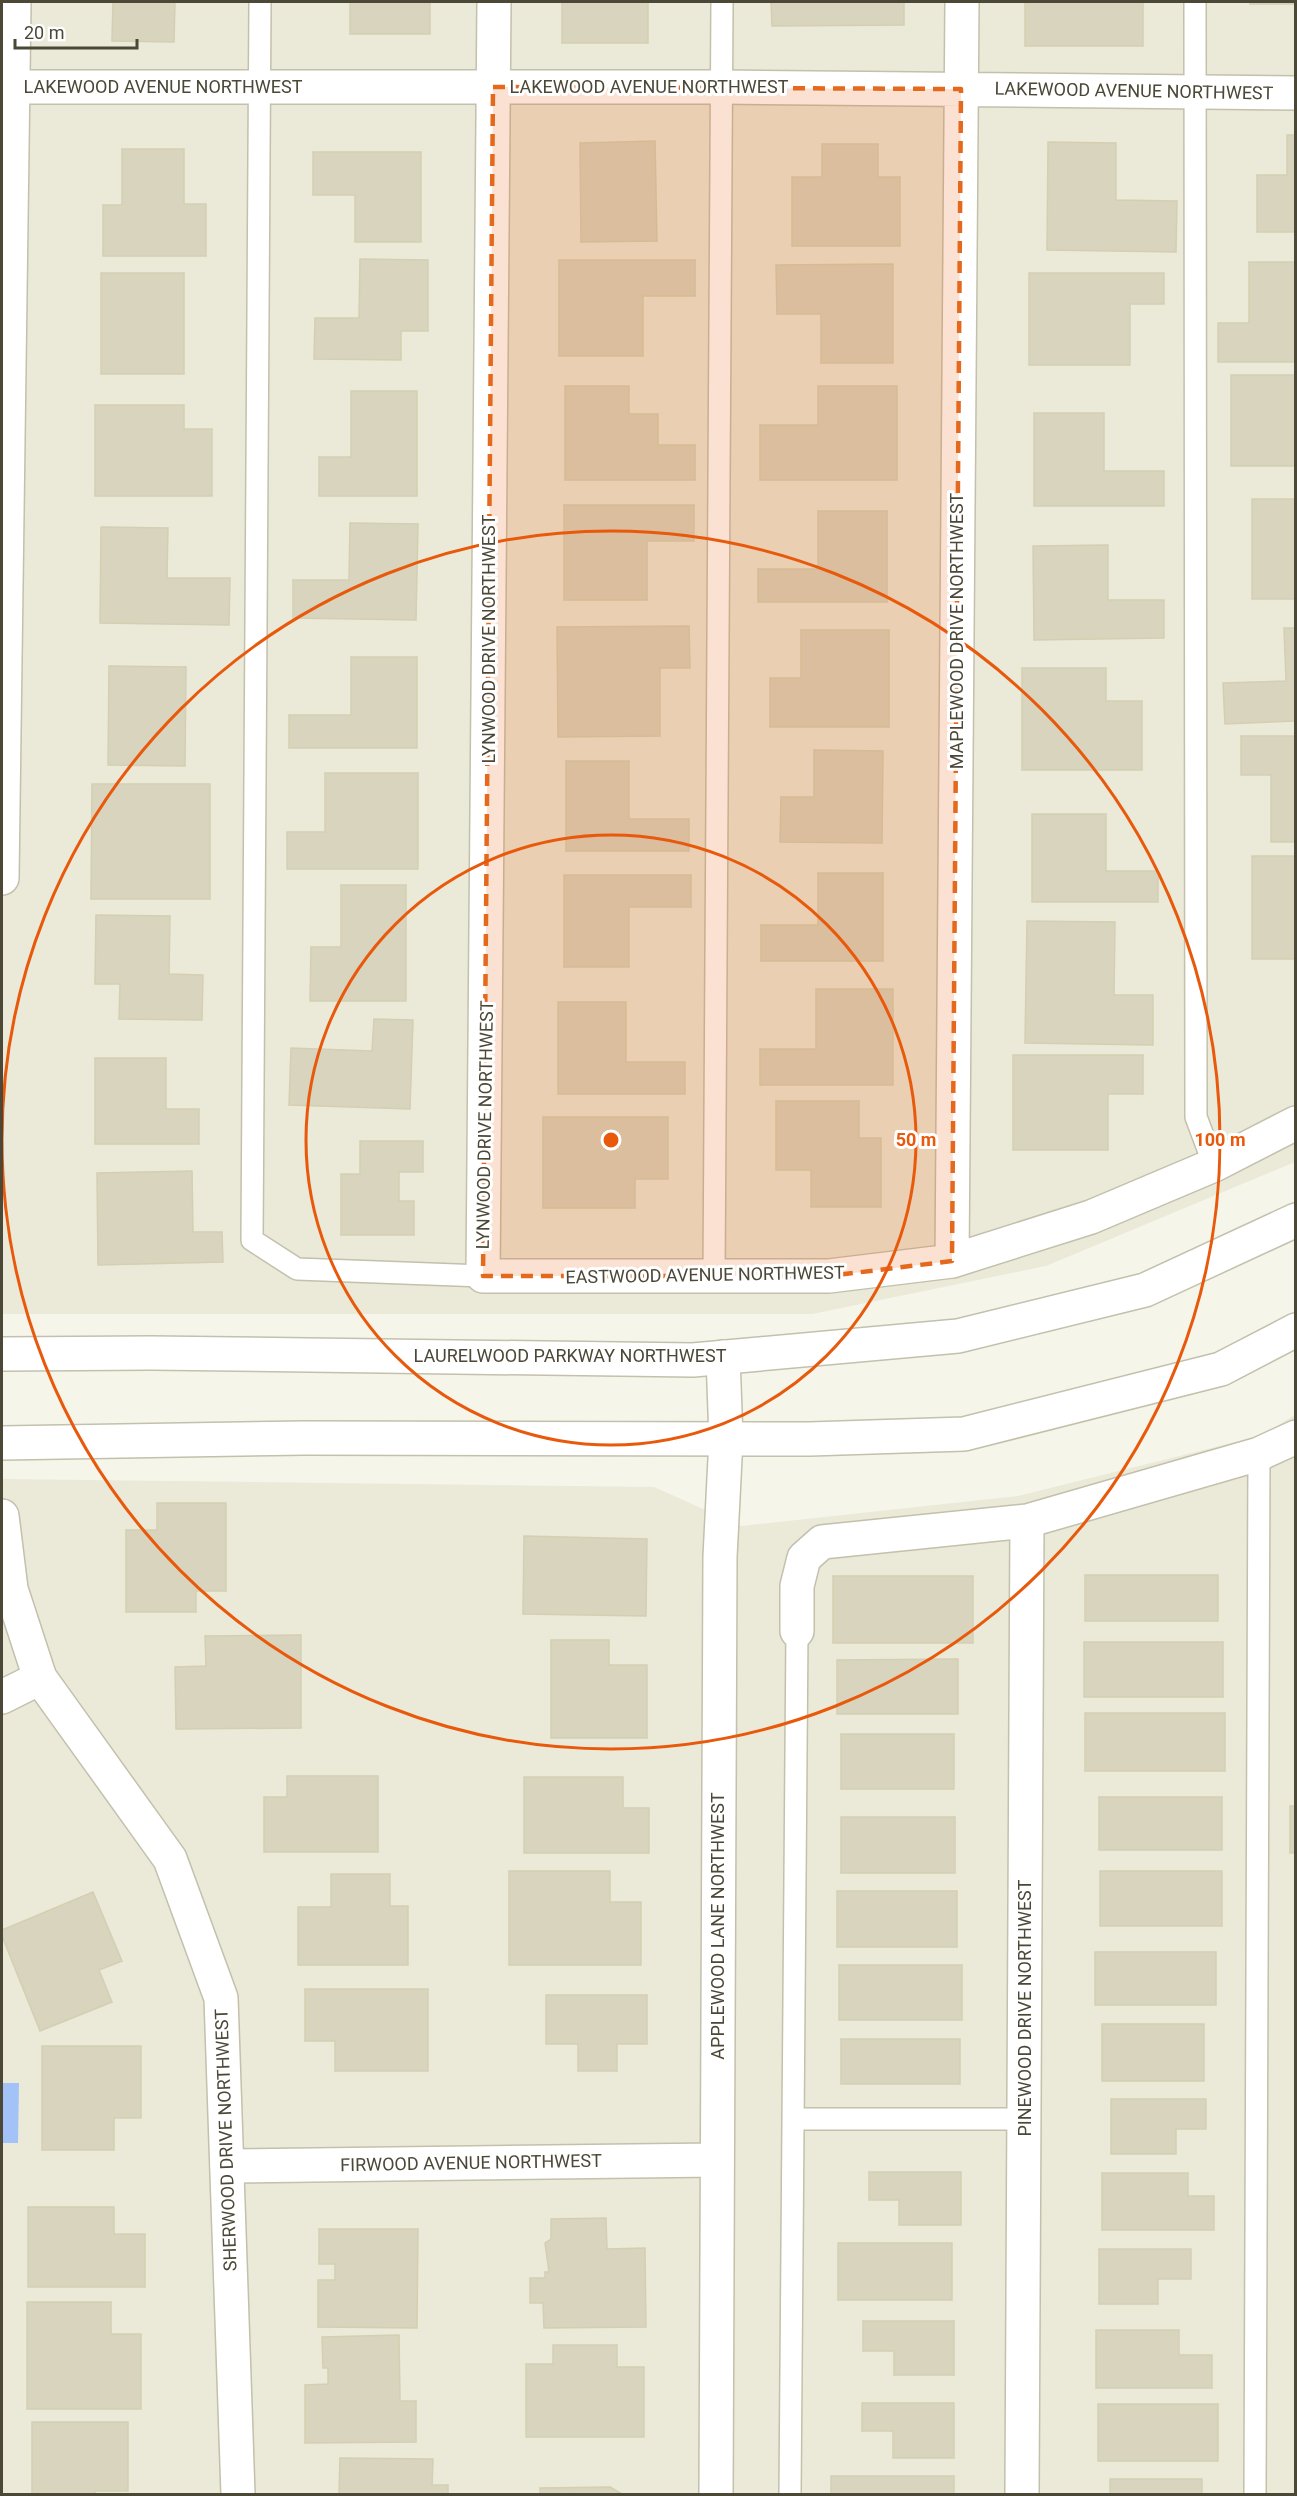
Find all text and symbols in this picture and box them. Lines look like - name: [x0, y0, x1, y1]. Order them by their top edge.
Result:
- scale bar: [15, 12, 136, 50]
- text: 20 m: [24, 22, 64, 43]
- street label: LAKEWOOD AVENUE NORTHWEST: [24, 76, 303, 97]
- street label: LAKEWOOD AVENUE NORTHWEST: [510, 76, 789, 97]
- street label: LAKEWOOD AVENUE NORTHWEST: [994, 78, 1274, 103]
- street label: MAPLEWOOD DRIVE NORTHWEST: [946, 492, 967, 769]
- street label: LYNWOOD DRIVE NORTHWEST: [478, 514, 499, 764]
- street label: LYNWOOD DRIVE NORTHWEST: [472, 1000, 497, 1250]
- text: 50 m: [896, 1129, 936, 1150]
- text: 100 m: [1194, 1129, 1246, 1150]
- centre of rings: [601, 1130, 621, 1150]
- street label: EASTWOOD AVENUE NORTHWEST: [565, 1262, 845, 1287]
- street label: LAURELWOOD PARKWAY NORTHWEST: [414, 1345, 727, 1366]
- street label: APPLEWOOD LANE NORTHWEST: [707, 1792, 728, 2060]
- street label: PINEWOOD DRIVE NORTHWEST: [1014, 1879, 1035, 2137]
- street label: SHERWOOD DRIVE NORTHWEST: [210, 2008, 241, 2272]
- street label: FIRWOOD AVENUE NORTHWEST: [340, 2150, 602, 2175]

